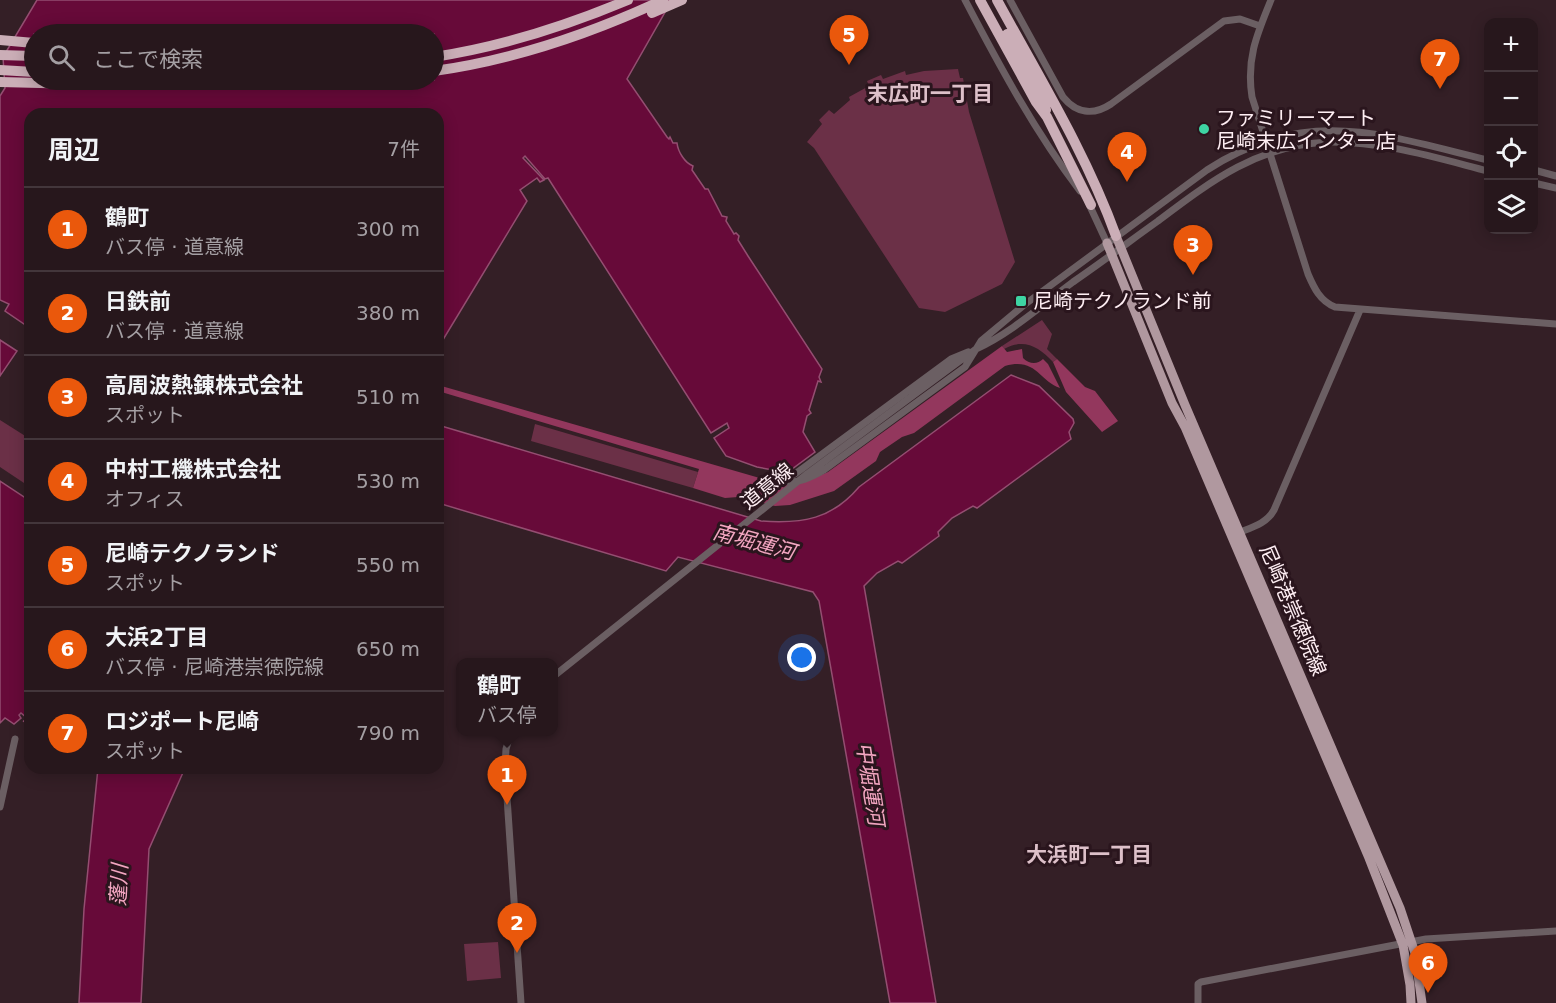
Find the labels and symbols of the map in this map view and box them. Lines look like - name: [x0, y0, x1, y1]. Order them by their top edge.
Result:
- pin: 5: [830, 16, 868, 65]
- pin: 7: [1420, 40, 1460, 89]
- district label: 末広町一丁目: [867, 82, 993, 106]
- place label: ファミリーマート 尼崎末広インター店: [1216, 106, 1396, 153]
- marker: ファミリーマート 尼崎末広インター店: [1197, 122, 1211, 136]
- pin: 4: [1108, 132, 1146, 182]
- pin: 3: [1174, 226, 1212, 275]
- place label: 尼崎テクノランド前: [1033, 289, 1212, 313]
- marker: 尼崎テクノランド前: [1014, 294, 1028, 308]
- street label: 道意線: [736, 458, 798, 514]
- water label: 南堀運河: [710, 520, 802, 565]
- street label: 尼崎港崇徳院線: [1255, 541, 1331, 679]
- your location: [787, 643, 816, 672]
- water label: 中堀運河: [852, 741, 889, 831]
- pin: 1: [488, 756, 526, 805]
- district label: 大浜町一丁目: [1026, 843, 1152, 867]
- water label: 蓬川: [106, 861, 132, 907]
- pin: 2: [498, 904, 536, 953]
- pin: 6: [1408, 944, 1448, 993]

